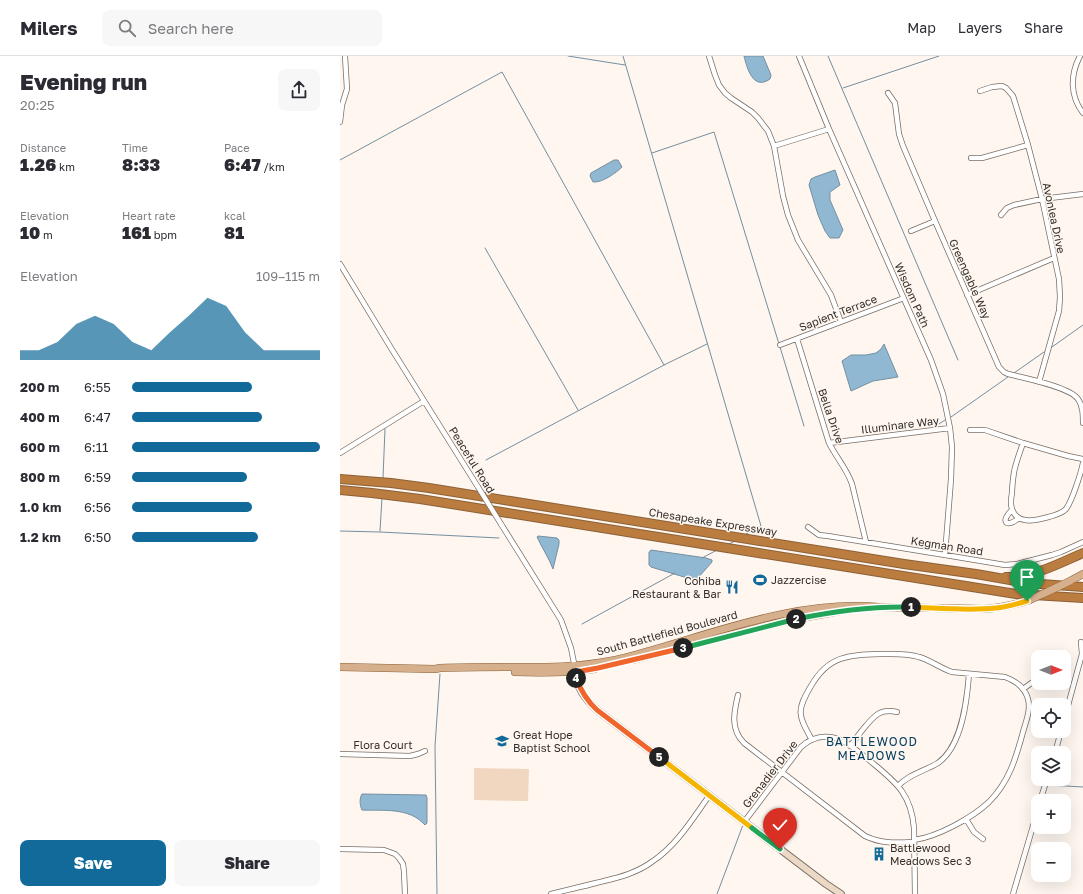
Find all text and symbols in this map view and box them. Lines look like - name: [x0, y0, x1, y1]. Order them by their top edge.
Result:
- search box: [102, 10, 382, 46]
- text: Milers: [20, 16, 78, 39]
- icon: search: [116, 17, 138, 39]
- text: Search here: [148, 19, 234, 37]
- text: Map: [907, 19, 936, 36]
- text: Layers: [958, 19, 1002, 36]
- text: Share: [1024, 19, 1063, 36]
- text: Evening run: [20, 68, 147, 95]
- button: share: [278, 69, 320, 111]
- text: 20:25: [20, 97, 55, 113]
- text: Distance: [20, 141, 66, 154]
- text: Time: [122, 141, 148, 154]
- text: Pace: [224, 141, 250, 154]
- text: 1.26: [20, 154, 56, 175]
- text: 8:33: [122, 154, 160, 175]
- text: 6:47: [224, 154, 261, 175]
- text: km: [56, 160, 75, 173]
- text: /km: [261, 160, 285, 173]
- street label: Avonlea Drive: [1041, 181, 1068, 254]
- text: Elevation: [20, 209, 69, 222]
- text: Heart rate: [122, 209, 176, 222]
- text: kcal: [224, 209, 246, 222]
- text: 10: [20, 222, 40, 243]
- text: 161: [122, 222, 151, 243]
- text: 81: [224, 222, 244, 243]
- text: m: [40, 228, 53, 241]
- text: bpm: [151, 228, 177, 241]
- street label: Greengable Way: [947, 237, 994, 321]
- street label: Wisdom Path: [892, 260, 933, 329]
- text: Elevation: [20, 268, 78, 284]
- text: 109–115 m: [256, 268, 320, 284]
- street label: Sapient Terrace: [797, 292, 879, 333]
- text: 200 m: [20, 379, 59, 395]
- text: 6:55: [84, 379, 111, 395]
- street label: Bella Drive: [816, 387, 847, 445]
- text: 400 m: [20, 409, 60, 425]
- text: 6:47: [84, 409, 111, 425]
- street label: Illuminare Way: [860, 413, 940, 436]
- street label: Peaceful Road: [447, 424, 498, 495]
- text: 600 m: [20, 439, 60, 455]
- text: 6:11: [84, 439, 108, 455]
- text: 800 m: [20, 469, 60, 485]
- text: 6:59: [84, 469, 111, 485]
- text: 1.0 km: [20, 499, 61, 515]
- text: 6:56: [84, 499, 111, 515]
- street label: Chesapeake Expressway: [648, 505, 778, 538]
- text: 1.2 km: [20, 529, 61, 545]
- text: 6:50: [84, 529, 111, 545]
- street label: Kegman Road: [910, 533, 984, 558]
- pin: [1010, 560, 1044, 601]
- icon: arrive: [1016, 566, 1038, 588]
- sports icon: Jazzercise: [752, 572, 768, 588]
- place label: Jazzercise: [771, 573, 826, 586]
- place label: Cohiba Restaurant & Bar: [632, 574, 722, 600]
- restaurant icon: Cohiba Restaurant & Bar: [724, 579, 740, 595]
- pin: 1: [901, 597, 921, 617]
- text: 1: [908, 600, 914, 613]
- street label: South Battlefield Boulevard: [595, 607, 739, 658]
- pin: 2: [786, 609, 806, 629]
- text: 2: [793, 612, 799, 625]
- pin: 3: [673, 638, 693, 658]
- text: 3: [680, 641, 686, 654]
- north arrow: [1031, 650, 1071, 690]
- map controls: [1031, 650, 1071, 882]
- pin: 4: [566, 668, 586, 688]
- text: 4: [573, 671, 579, 684]
- button: locate: [1031, 698, 1071, 738]
- place label: Great Hope Baptist School: [513, 728, 591, 754]
- school or university icon: Great Hope Baptist School: [494, 733, 510, 749]
- district label: BATTLEWOOD MEADOWS: [826, 734, 918, 763]
- street label: Flora Court: [353, 738, 413, 751]
- street label: Grenadier Drive: [739, 738, 800, 810]
- button: layers: [1031, 746, 1071, 786]
- pin: 5: [649, 747, 669, 767]
- text: 5: [656, 750, 662, 763]
- button: +: [1031, 794, 1071, 834]
- pin: [763, 808, 797, 849]
- icon: check: [769, 814, 791, 836]
- button: Save: [20, 840, 166, 886]
- button: Share: [174, 840, 320, 886]
- place label: Battlewood Meadows Sec 3: [890, 841, 971, 867]
- button: −: [1031, 842, 1071, 882]
- building icon: Battlewood Meadows Sec 3: [871, 846, 887, 862]

